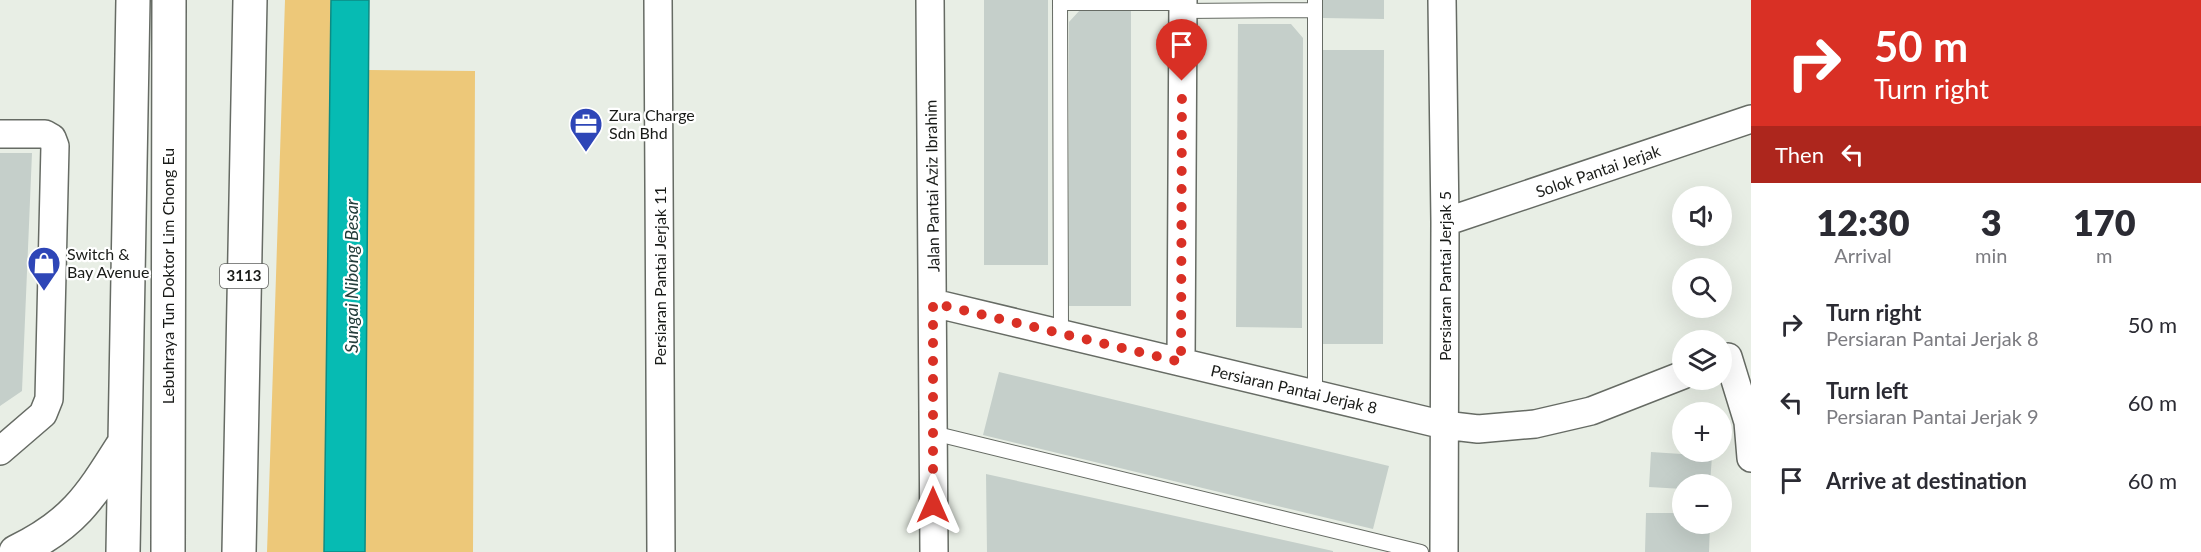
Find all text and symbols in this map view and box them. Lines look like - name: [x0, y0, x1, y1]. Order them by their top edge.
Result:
- pin: [1156, 19, 1207, 81]
- text: 50 m: [1874, 21, 1968, 71]
- icon: right: [1775, 24, 1853, 102]
- icon: arrive: [1165, 28, 1198, 61]
- text: Turn right: [1874, 72, 1989, 105]
- street label: Jalan Pantai Aziz Ibrahim: [920, 100, 943, 272]
- place label: Zura Charge Sdn Bhd: [609, 105, 695, 142]
- office icon: Zura Charge Sdn Bhd: [568, 106, 604, 153]
- icon: left: [1836, 138, 1869, 171]
- street label: Solok Pantai Jerjak: [1533, 140, 1664, 201]
- text: Then: [1775, 141, 1824, 168]
- street label: Lebuhraya Tun Doktor Lim Chong Eu: [158, 148, 177, 404]
- street label: Persiaran Pantai Jerjak 11: [650, 186, 669, 366]
- map controls: [1672, 186, 1732, 534]
- button: sound: [1672, 186, 1732, 246]
- street label: Persiaran Pantai Jerjak 5: [1435, 191, 1454, 361]
- water label: Sungai Nibong Besar: [340, 198, 362, 353]
- text: 12:30: [1816, 200, 1910, 244]
- text: 3: [1981, 200, 2002, 244]
- text: 170: [2073, 200, 2136, 244]
- text: Arrival: [1834, 243, 1892, 267]
- text: min: [1975, 243, 2007, 267]
- text: m: [2096, 243, 2112, 267]
- place label: Switch & Bay Avenue: [67, 244, 149, 281]
- shop icon: Switch & Bay Avenue: [26, 245, 62, 292]
- button: search: [1672, 258, 1732, 318]
- road number: 3113: [220, 264, 268, 288]
- text: Turn right: [1826, 299, 1921, 326]
- icon: right: [1775, 308, 1808, 341]
- text: 50 m: [2128, 311, 2177, 338]
- text: Persiaran Pantai Jerjak 8: [1826, 326, 2039, 350]
- button: layers: [1672, 330, 1732, 390]
- street label: Persiaran Pantai Jerjak 8: [1209, 360, 1379, 417]
- text: Turn left: [1826, 377, 1908, 404]
- icon: left: [1775, 386, 1808, 419]
- text: 60 m: [2128, 389, 2177, 416]
- button: +: [1672, 402, 1732, 462]
- text: Persiaran Pantai Jerjak 9: [1826, 404, 2039, 428]
- icon: arrive: [1775, 464, 1808, 497]
- text: Arrive at destination: [1826, 467, 2027, 494]
- text: 60 m: [2128, 467, 2177, 494]
- position arrow: [901, 473, 965, 537]
- button: −: [1672, 474, 1732, 534]

